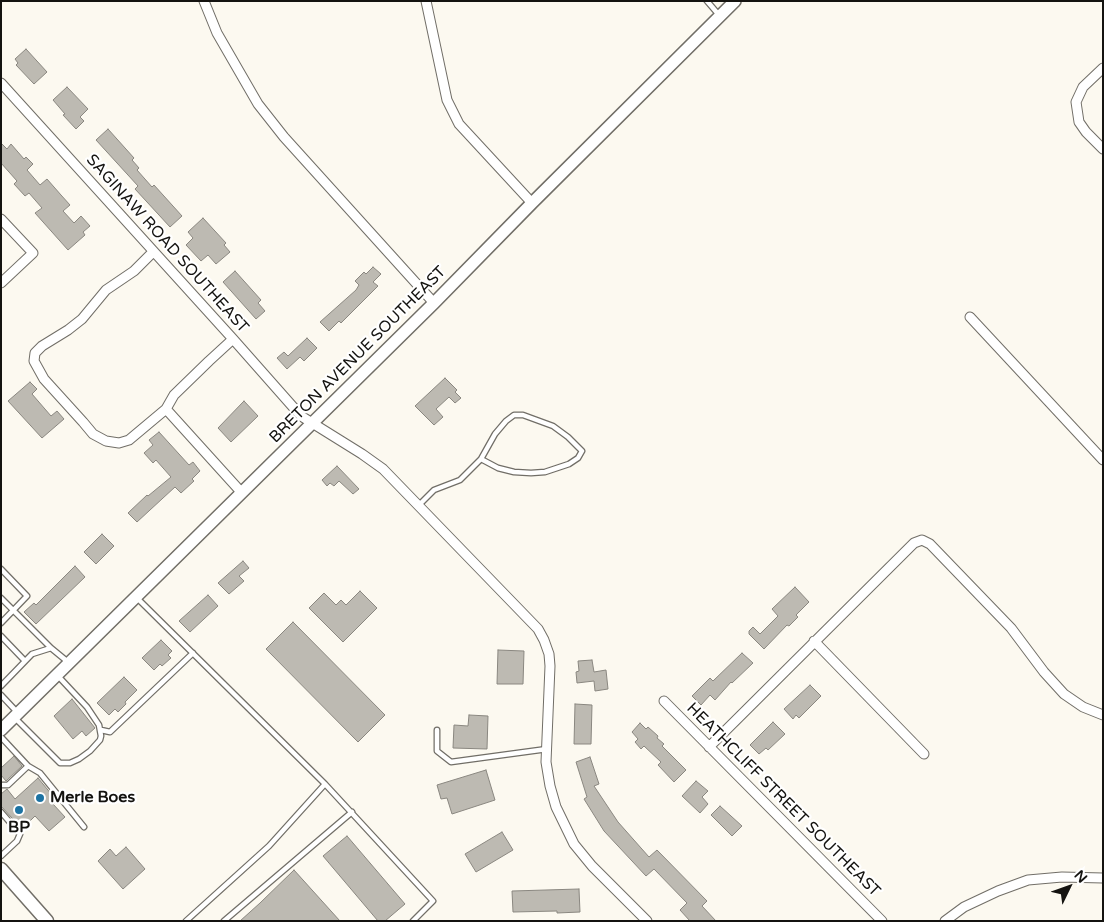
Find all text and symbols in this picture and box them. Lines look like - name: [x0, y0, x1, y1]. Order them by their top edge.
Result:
- street label: SAGINAW ROAD SOUTHEAST: [82, 151, 252, 337]
- street label: BRETON AVENUE SOUTHEAST: [266, 263, 450, 447]
- street label: HEATHCLIFF STREET SOUTHEAST: [682, 699, 884, 901]
- place label: Merle Boes: [50, 788, 135, 808]
- marker: Merle Boes: [34, 792, 46, 804]
- marker: BP: [13, 804, 25, 816]
- place label: BP: [8, 818, 30, 838]
- north arrow: [1044, 862, 1094, 912]
- text: N: [1070, 867, 1091, 886]

